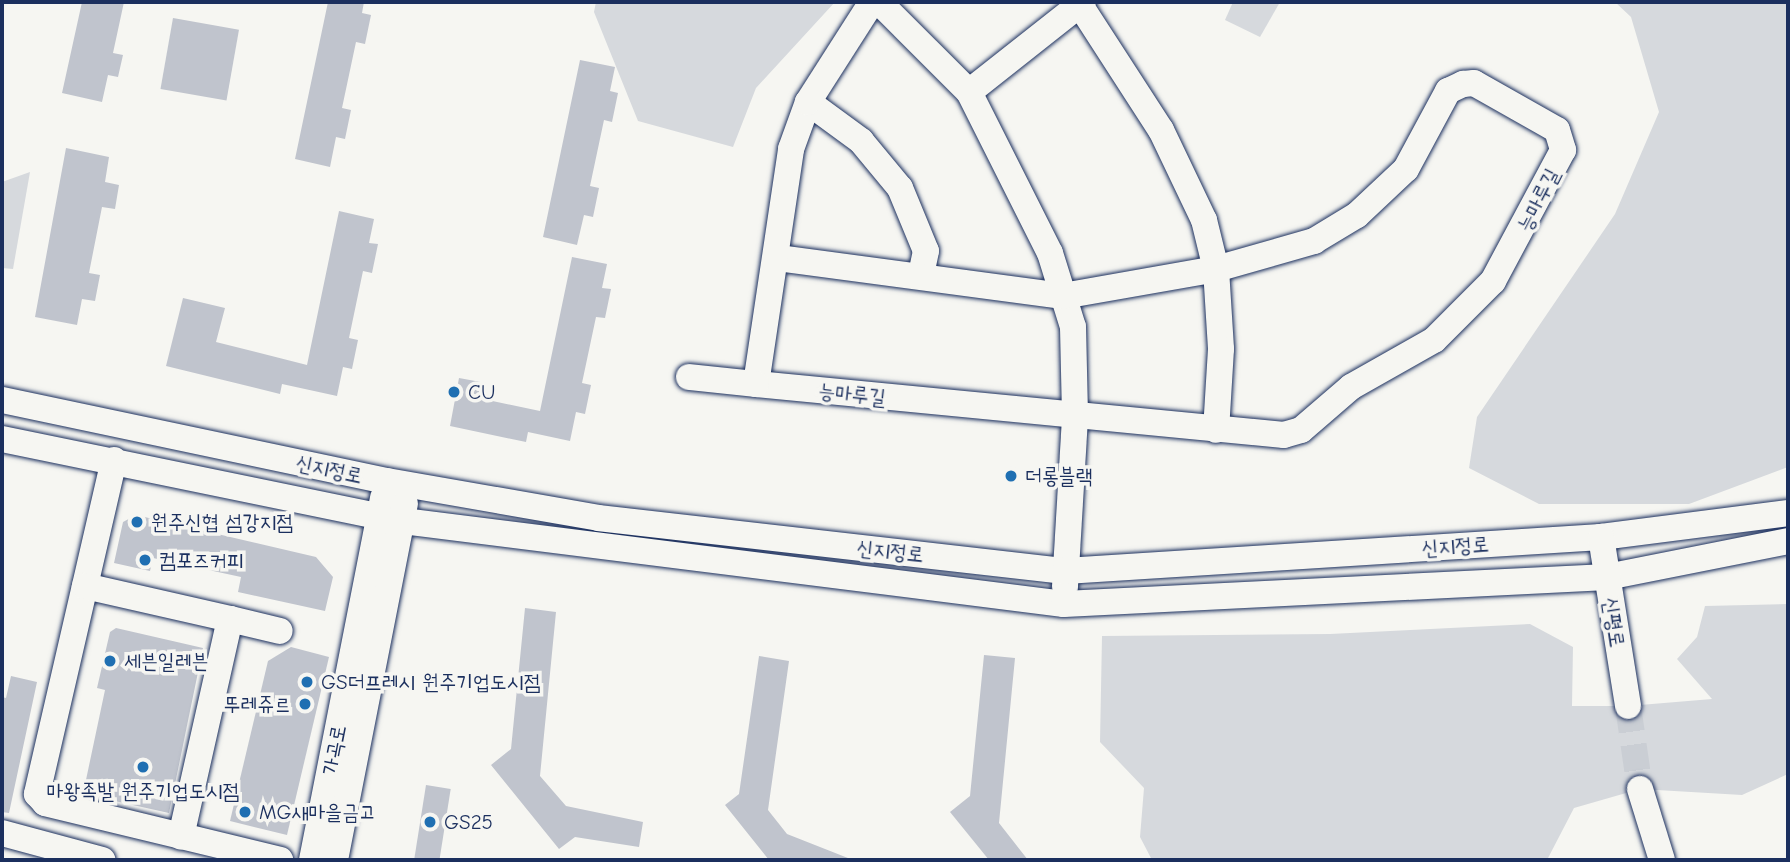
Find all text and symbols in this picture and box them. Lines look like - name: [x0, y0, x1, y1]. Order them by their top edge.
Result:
- street label: 능마루길: [1511, 164, 1565, 236]
- street label: 능마루길: [817, 378, 887, 410]
- place label: CU: [468, 379, 495, 405]
- marker: CU: [446, 384, 462, 400]
- street label: 신지정로: [293, 450, 365, 488]
- place label: 더롱블랙: [1025, 463, 1093, 489]
- marker: 더롱블랙: [1003, 468, 1019, 484]
- place label: 원주신협 섬강지점: [151, 509, 293, 535]
- marker: 원주신협 섬강지점: [129, 514, 145, 530]
- street label: 신지정로: [1420, 531, 1490, 561]
- street label: 신지정로: [855, 535, 925, 567]
- place label: 컴포즈커피: [159, 547, 243, 573]
- marker: 컴포즈커피: [137, 552, 153, 568]
- street label: 신평로: [1598, 595, 1630, 649]
- place label: 세븐일레븐: [124, 648, 208, 674]
- marker: 세븐일레븐: [102, 653, 118, 669]
- place label: GS더프레시 원주기업도시점: [321, 669, 541, 695]
- marker: GS더프레시 원주기업도시점: [299, 674, 315, 690]
- place label: 뚜레쥬르: [223, 691, 291, 717]
- marker: 뚜레쥬르: [297, 696, 313, 712]
- street label: 가곡로: [317, 723, 351, 777]
- marker: 마왕족발 원주기업도시점: [135, 759, 151, 775]
- place label: 마왕족발 원주기업도시점: [47, 778, 239, 804]
- place label: MG새마을금고: [259, 799, 376, 825]
- marker: MG새마을금고: [237, 804, 253, 820]
- place label: GS25: [444, 809, 493, 835]
- marker: GS25: [422, 814, 438, 830]

